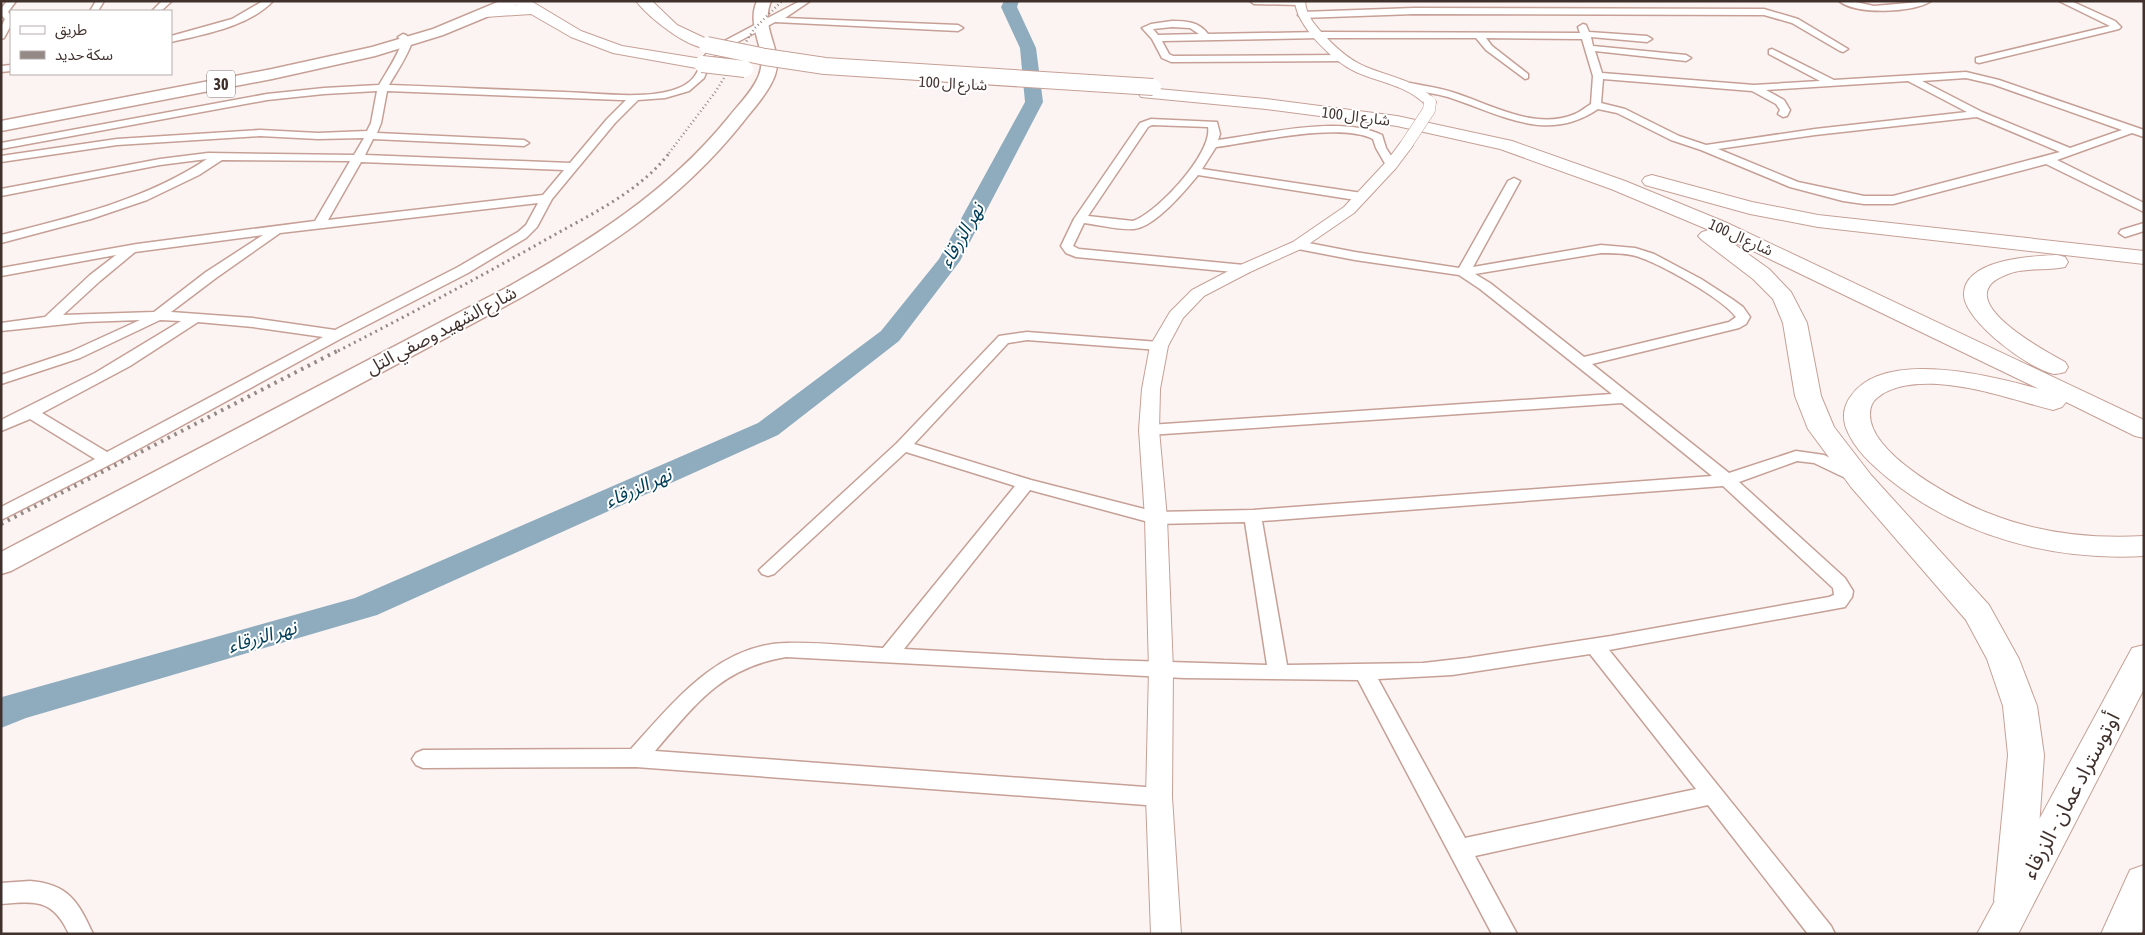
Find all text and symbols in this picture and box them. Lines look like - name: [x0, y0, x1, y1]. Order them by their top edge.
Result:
- legend: [10, 10, 172, 75]
- text: طريق: [55, 21, 87, 40]
- text: سكة حديد: [55, 46, 113, 63]
- road number: 30: [207, 70, 235, 98]
- street label: شارع ال 100: [918, 73, 988, 97]
- street label: شارع ال 100: [1320, 103, 1391, 133]
- water label: نهر الزرقاء: [934, 198, 990, 271]
- street label: شارع ال 100: [1705, 215, 1776, 262]
- street label: شارع الشهيد وصفي التل: [362, 281, 522, 382]
- water label: نهر الزرقاء: [602, 462, 677, 512]
- water label: نهر الزرقاء: [225, 615, 301, 657]
- street label: أوتوستراد عمان - الزرقاء: [2016, 708, 2125, 883]

